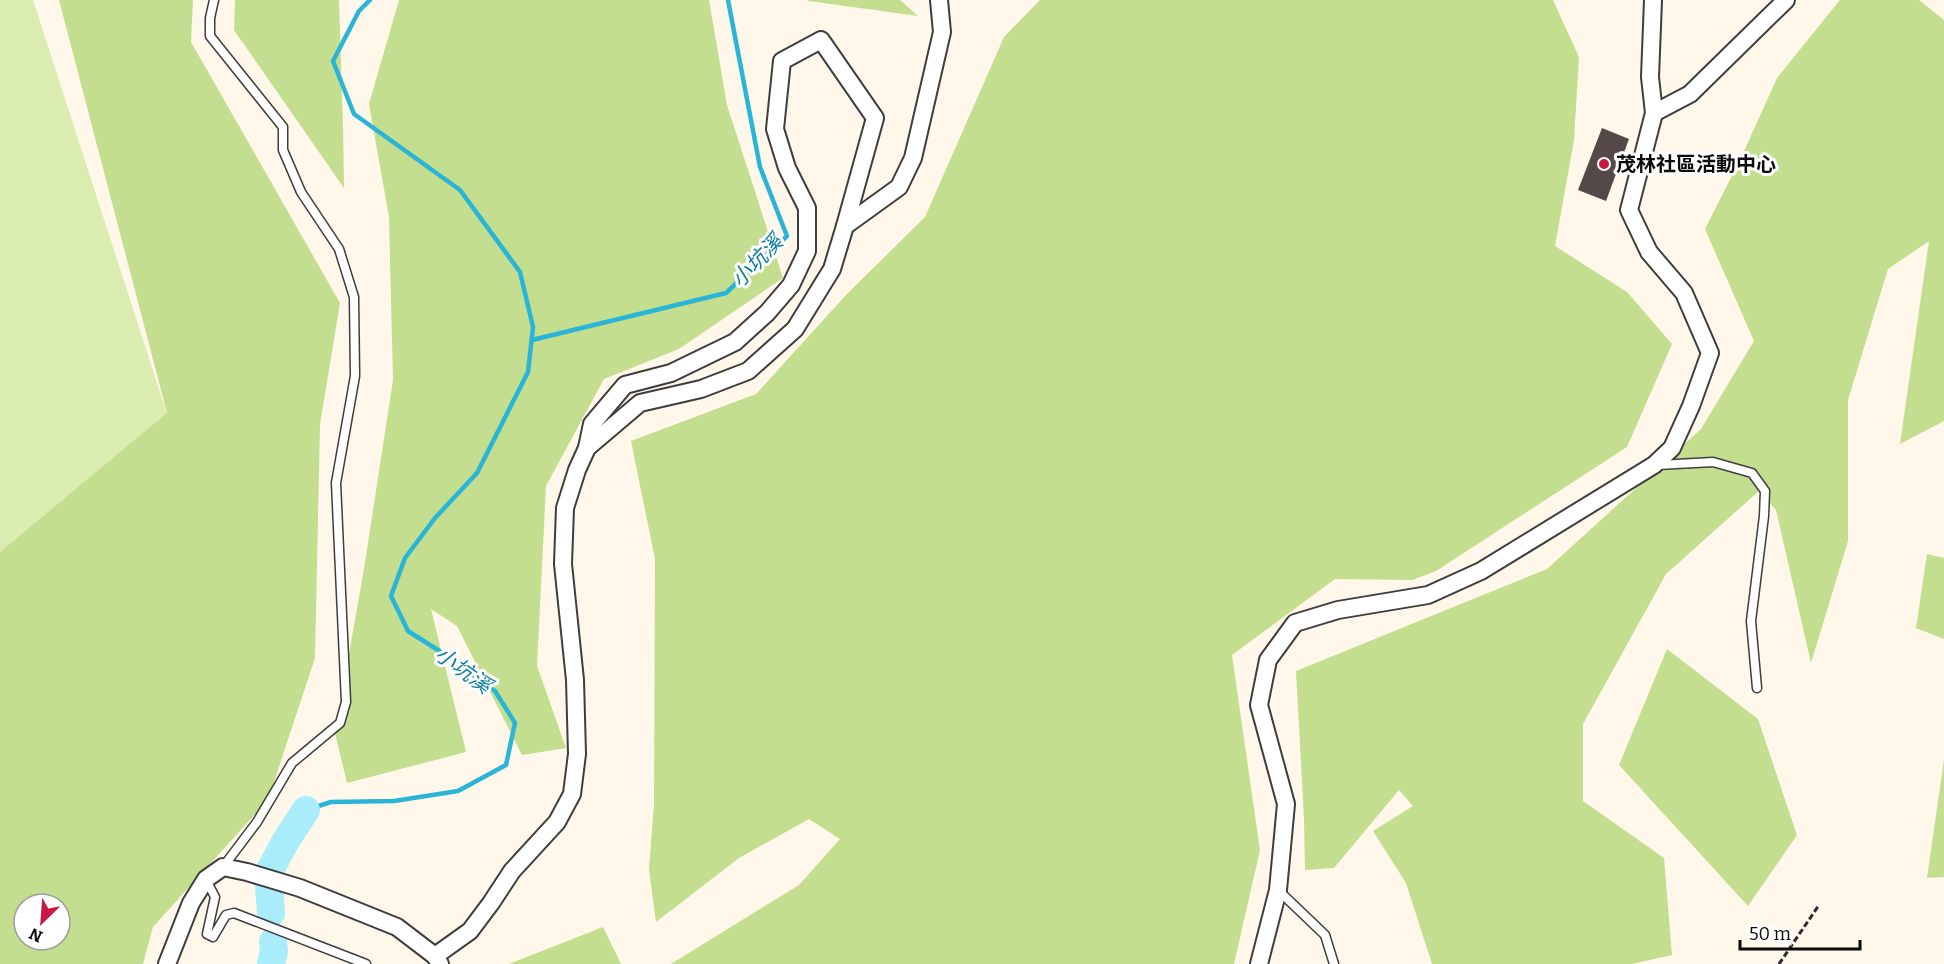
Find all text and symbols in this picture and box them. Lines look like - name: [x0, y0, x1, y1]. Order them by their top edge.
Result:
- place label: 茂林社區活動中心: [1616, 152, 1776, 176]
- marker: 茂林社區活動中心: [1597, 157, 1611, 171]
- water label: 小坑溪: [726, 227, 790, 293]
- water label: 小坑溪: [430, 641, 499, 701]
- north arrow: [12, 892, 72, 952]
- scale bar: [1740, 913, 1860, 951]
- text: 50 m: [1749, 923, 1791, 945]
- text: N: [26, 924, 45, 946]

